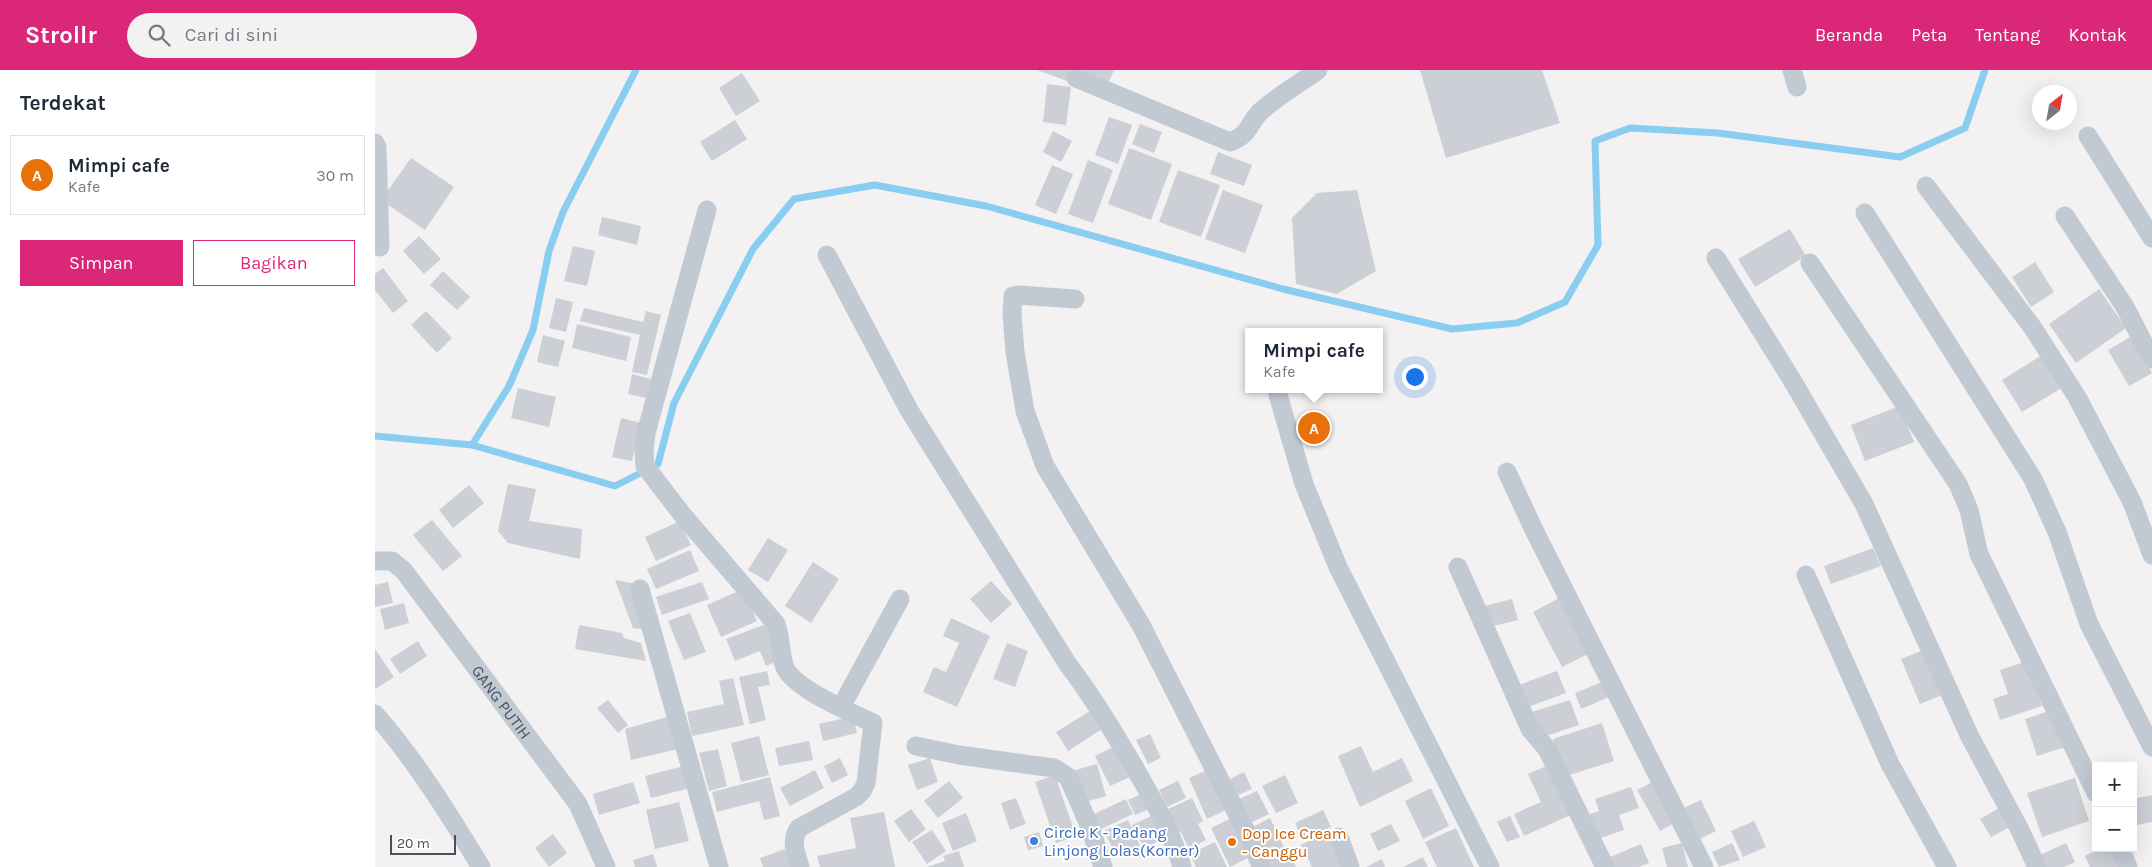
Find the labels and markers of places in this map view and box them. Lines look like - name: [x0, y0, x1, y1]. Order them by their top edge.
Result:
- pin: A: [1298, 409, 1330, 447]
- place label: Circle K - Padang Linjong Lolas(Korner): [1044, 823, 1199, 860]
- place label: Dop Ice Cream - Canggu: [1242, 824, 1347, 861]
- marker: Circle K - Padang Linjong Lolas(Korner): [1028, 835, 1040, 847]
- marker: Dop Ice Cream - Canggu: [1226, 836, 1238, 848]

